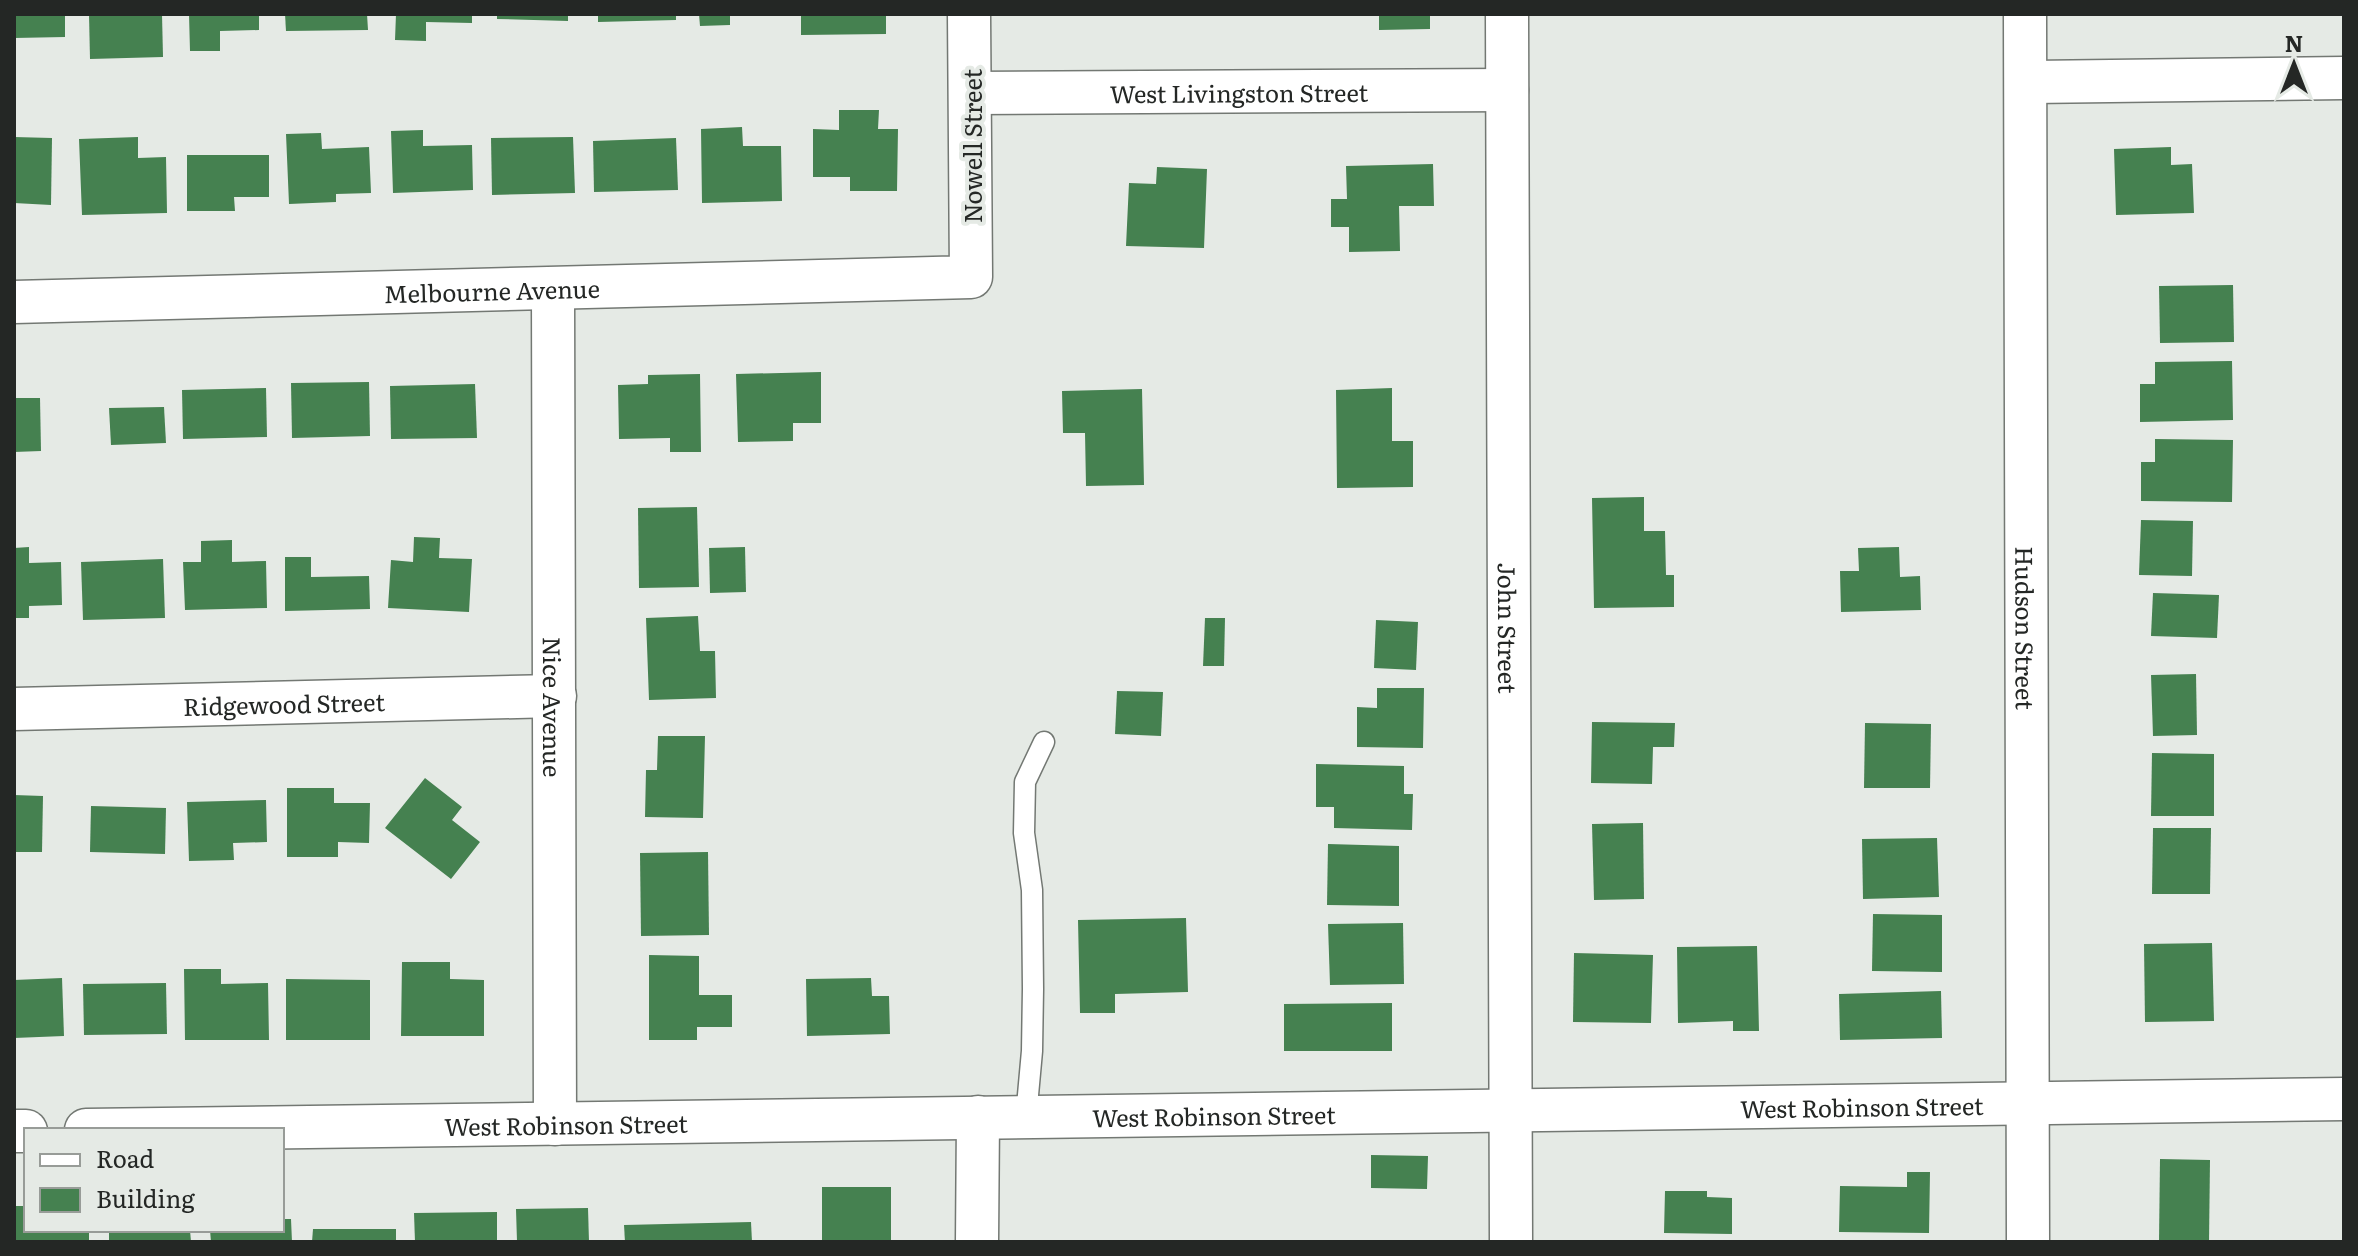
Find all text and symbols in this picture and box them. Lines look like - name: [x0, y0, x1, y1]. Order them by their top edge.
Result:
- north arrow: [2254, 24, 2334, 104]
- text: N: [2285, 26, 2303, 59]
- street label: Nowell Street: [954, 68, 989, 223]
- street label: West Livingston Street: [1110, 73, 1369, 110]
- street label: Melbourne Avenue: [383, 269, 600, 310]
- street label: Hudson Street: [2009, 546, 2044, 710]
- street label: John Street: [1491, 562, 1527, 694]
- street label: Nice Avenue: [536, 637, 572, 777]
- street label: Ridgewood Street: [183, 683, 386, 722]
- street label: West Robinson Street: [1740, 1086, 1984, 1125]
- street label: West Robinson Street: [1092, 1095, 1336, 1134]
- street label: West Robinson Street: [444, 1104, 688, 1143]
- legend: [24, 1128, 284, 1232]
- text: Road: [96, 1140, 155, 1175]
- text: Building: [96, 1180, 195, 1215]

